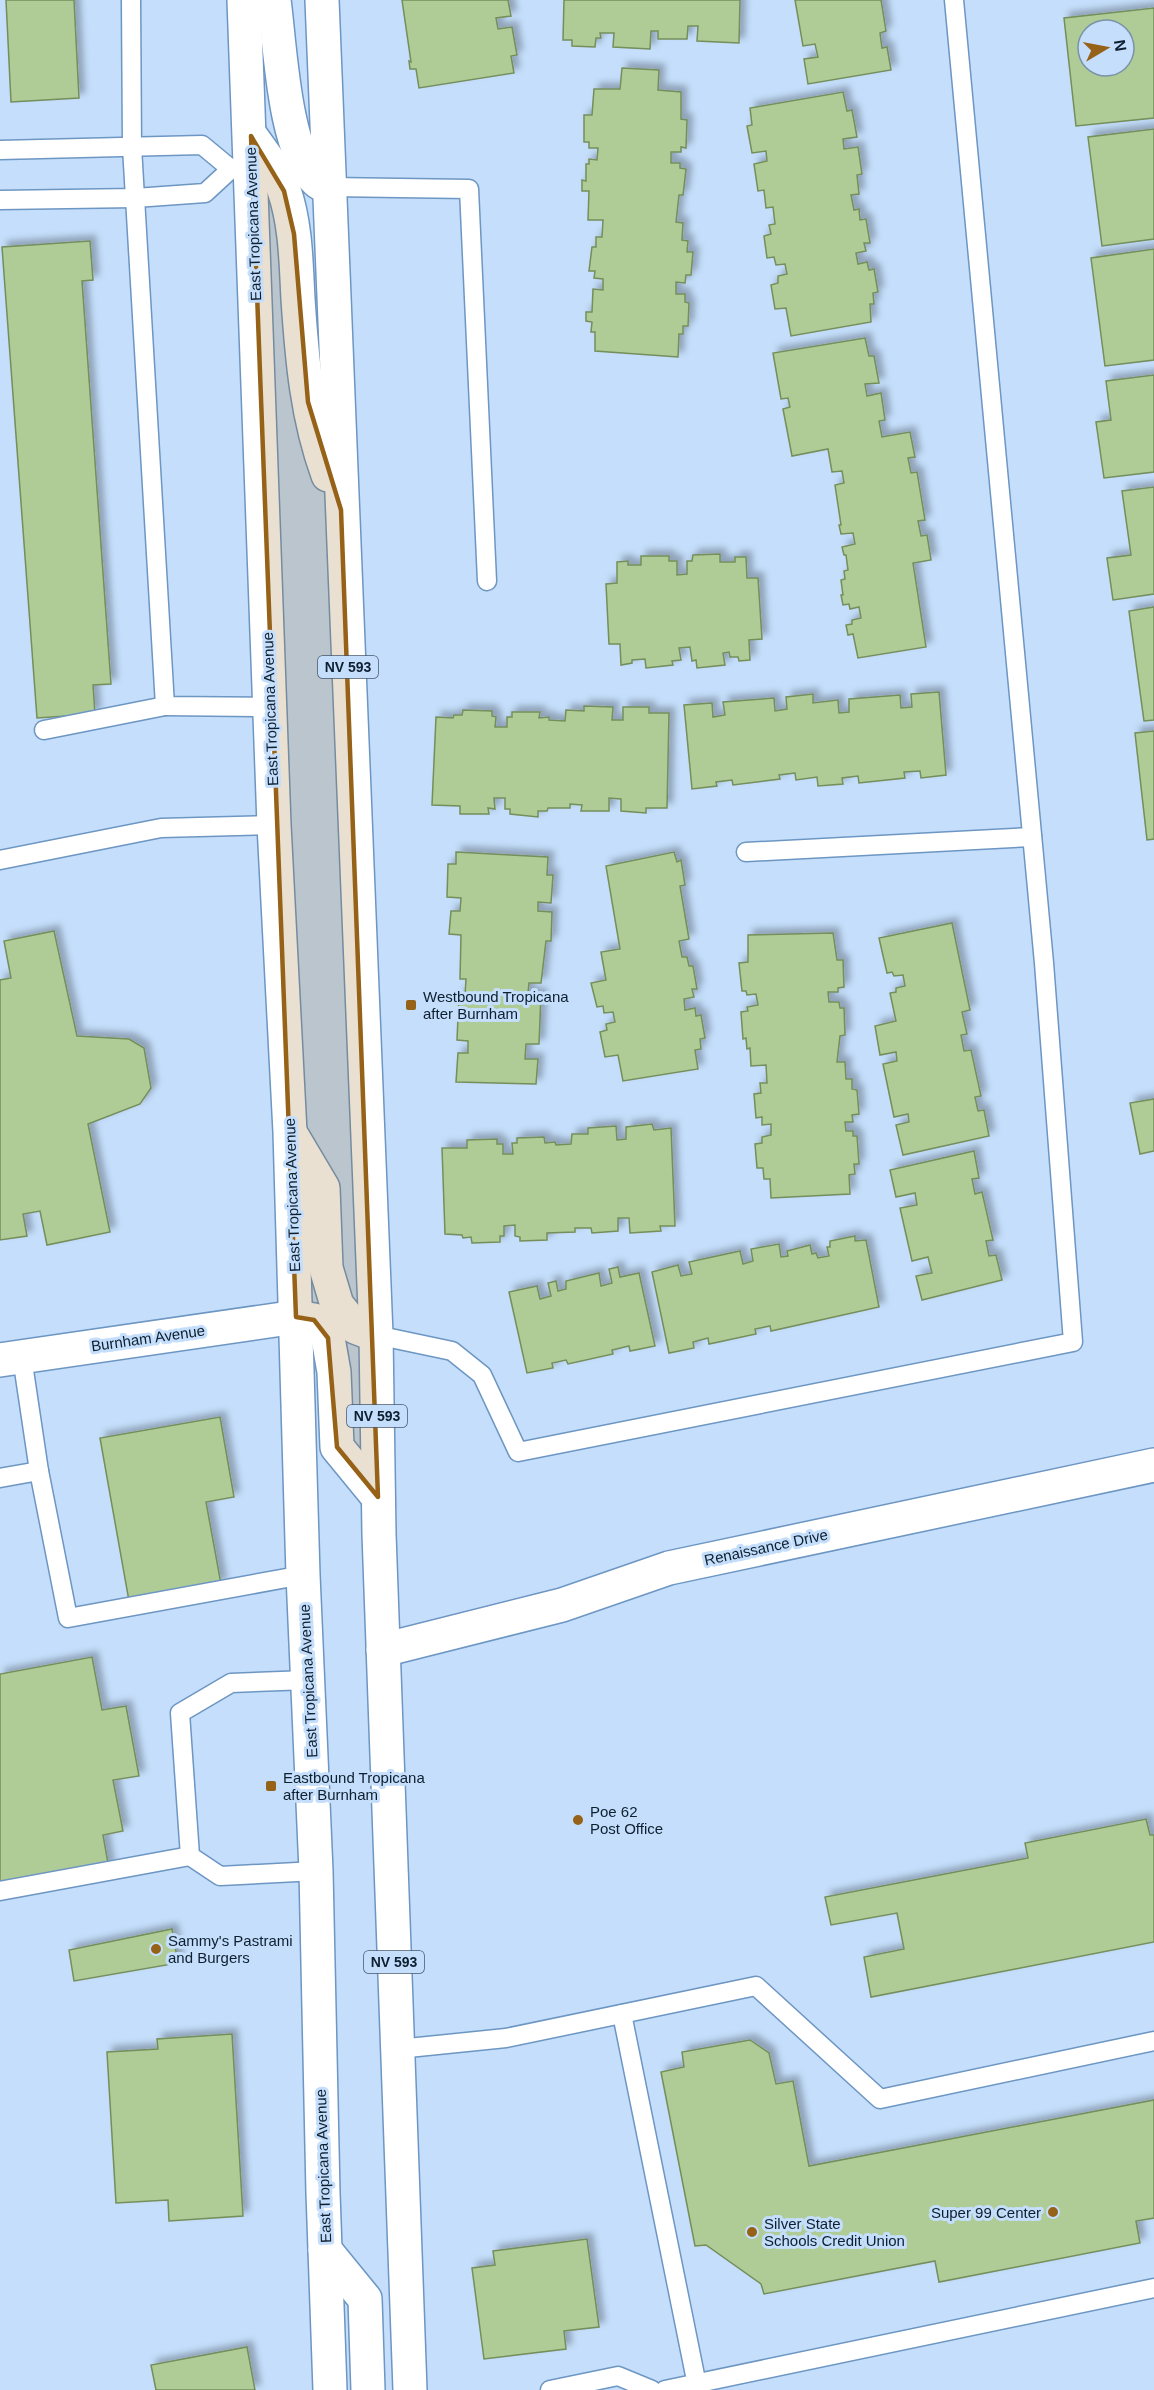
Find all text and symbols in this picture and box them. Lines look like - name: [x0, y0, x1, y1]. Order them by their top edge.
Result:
- north arrow: [1076, 18, 1136, 78]
- text: N: [1111, 38, 1130, 53]
- street label: East Tropicana Avenue: [242, 147, 264, 301]
- street label: East Tropicana Avenue: [259, 632, 281, 786]
- road number: NV 593: [318, 656, 378, 678]
- place label: Westbound Tropicana after Burnham: [423, 988, 569, 1022]
- marker: Westbound Tropicana after Burnham: [404, 998, 418, 1012]
- street label: East Tropicana Avenue: [281, 1118, 303, 1272]
- street label: Burnham Avenue: [90, 1322, 206, 1354]
- road number: NV 593: [347, 1405, 407, 1427]
- street label: Renaissance Drive: [703, 1526, 829, 1568]
- street label: East Tropicana Avenue: [295, 1604, 321, 1758]
- place label: Eastbound Tropicana after Burnham: [283, 1769, 425, 1803]
- marker: Eastbound Tropicana after Burnham: [264, 1779, 278, 1793]
- place label: Poe 62 Post Office: [590, 1803, 663, 1837]
- marker: Poe 62 Post Office: [571, 1813, 585, 1827]
- place label: Sammy's Pastrami and Burgers: [168, 1932, 293, 1966]
- marker: Sammy's Pastrami and Burgers: [149, 1942, 163, 1956]
- road number: NV 593: [364, 1951, 424, 1973]
- street label: East Tropicana Avenue: [312, 2089, 334, 2243]
- place label: Super 99 Center: [931, 2204, 1041, 2221]
- marker: Super 99 Center: [1046, 2205, 1060, 2219]
- place label: Silver State Schools Credit Union: [764, 2215, 905, 2249]
- marker: Silver State Schools Credit Union: [745, 2225, 759, 2239]

